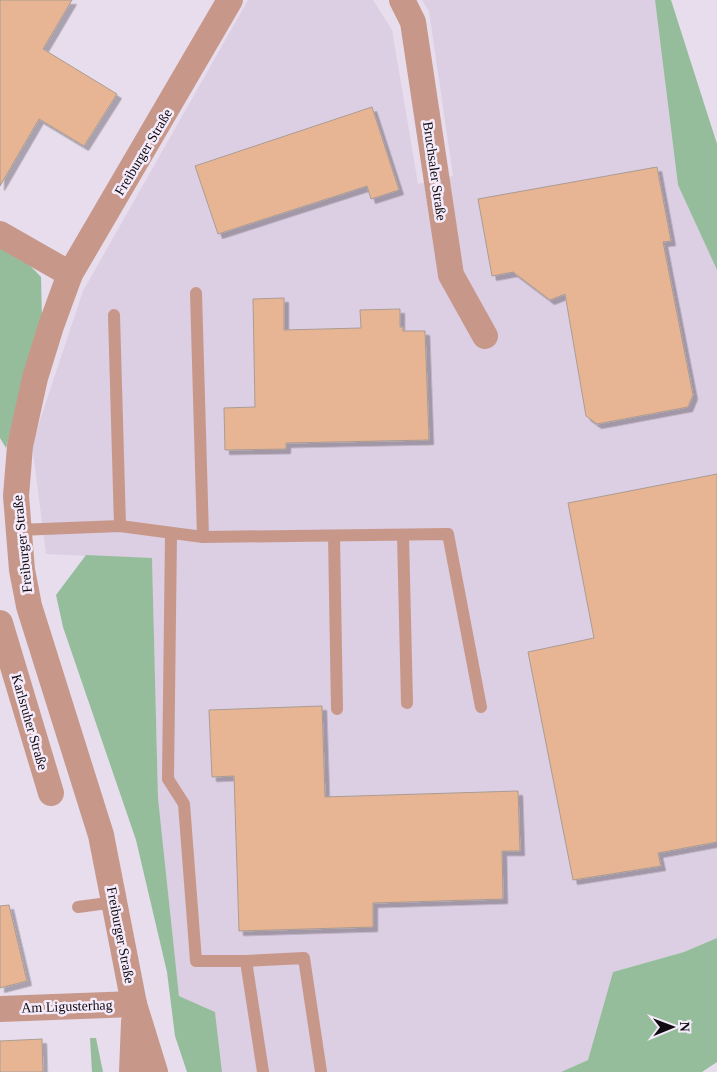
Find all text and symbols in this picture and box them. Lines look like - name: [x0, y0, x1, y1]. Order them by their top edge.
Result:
- street label: Freiburger Straße: [112, 106, 175, 198]
- street label: Bruchsaler Straße: [420, 121, 449, 222]
- street label: Freiburger Straße: [10, 494, 35, 594]
- street label: Karlsruher Straße: [9, 672, 50, 772]
- street label: Freiburger Straße: [104, 886, 137, 985]
- street label: Am Ligusterhag: [21, 997, 113, 1016]
- north arrow: [647, 1002, 697, 1052]
- text: N: [677, 1022, 692, 1032]

